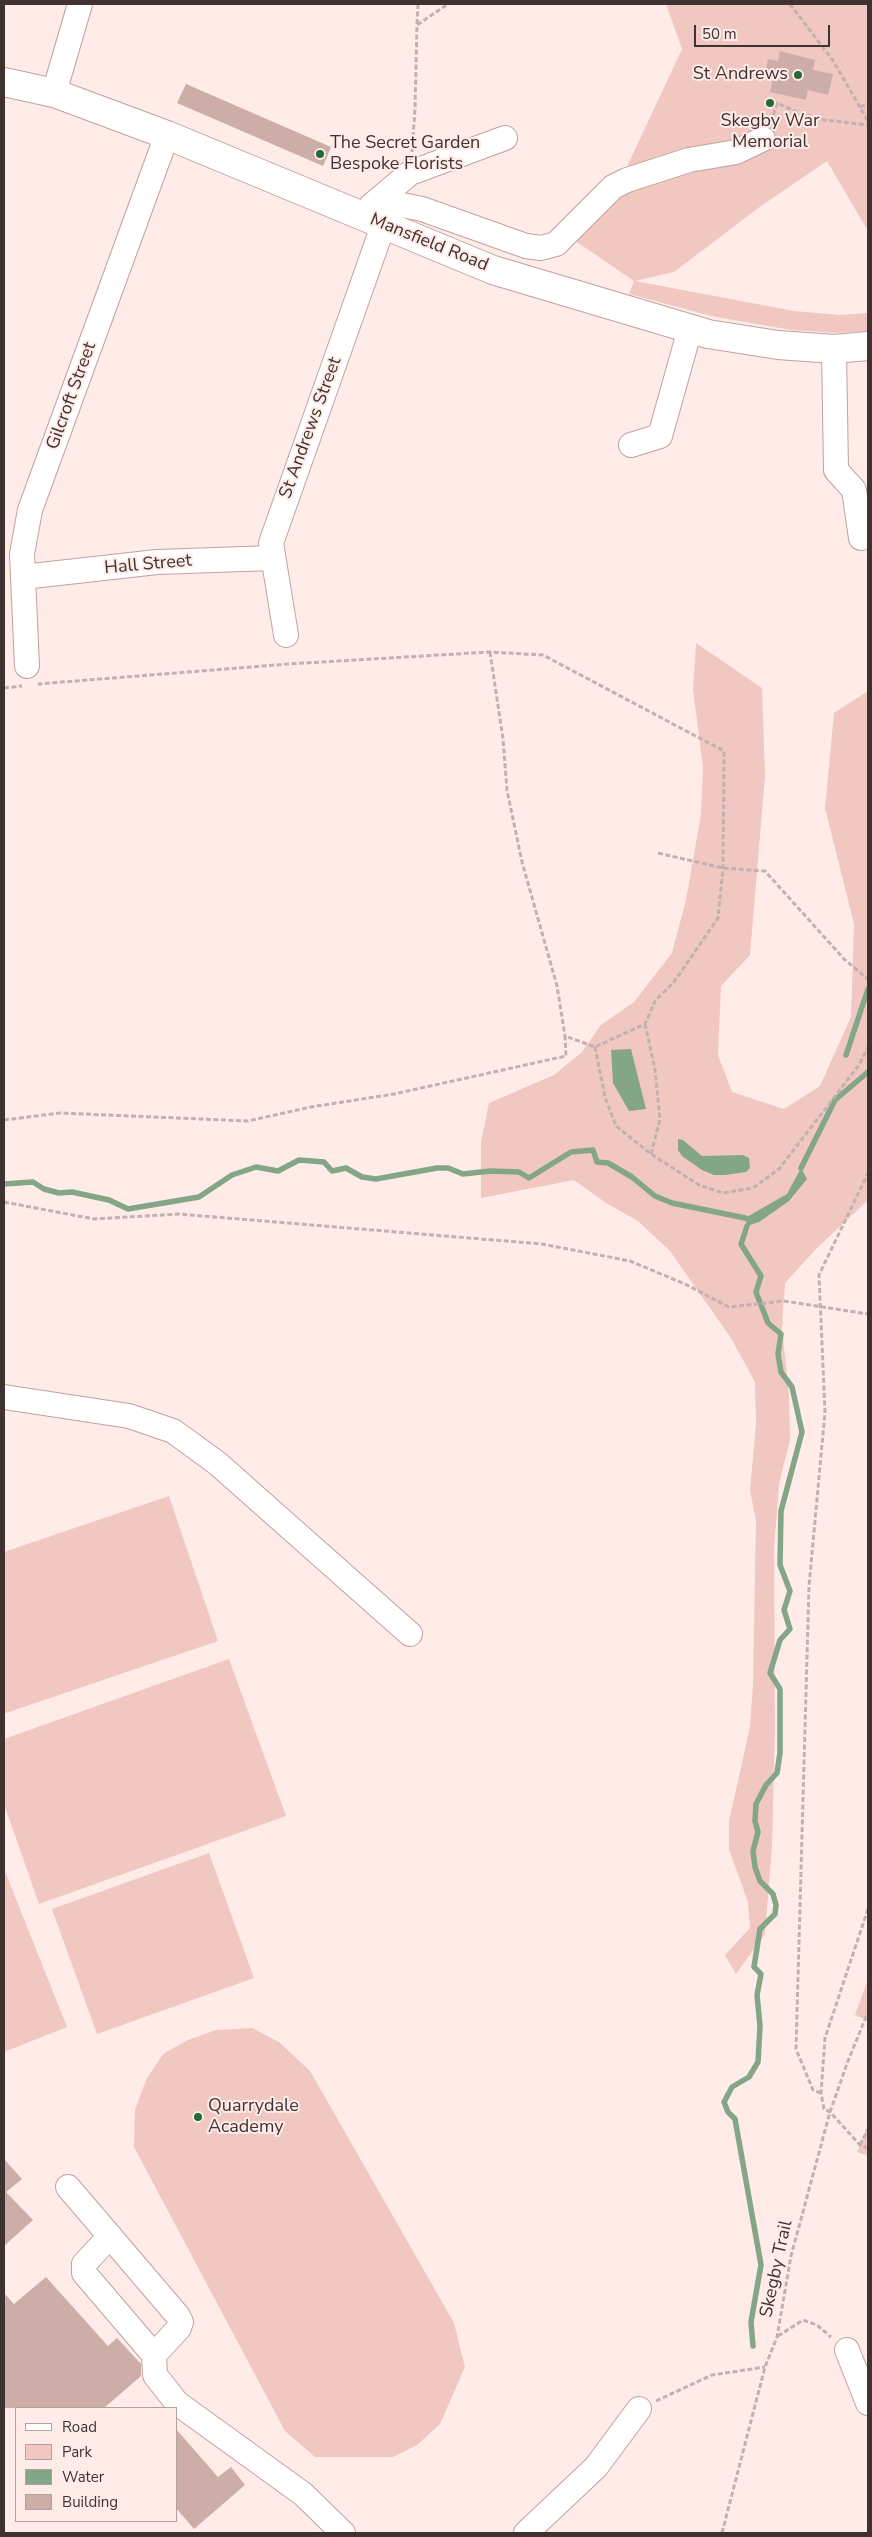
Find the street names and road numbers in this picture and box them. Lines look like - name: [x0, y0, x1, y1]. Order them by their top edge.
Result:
- street label: Mansfield Road: [367, 209, 491, 277]
- street label: Gilcroft Street: [43, 339, 101, 453]
- street label: St Andrews Street: [275, 354, 347, 502]
- street label: Hall Street: [103, 550, 193, 580]
- street label: Skegby Trail: [756, 2218, 798, 2320]

